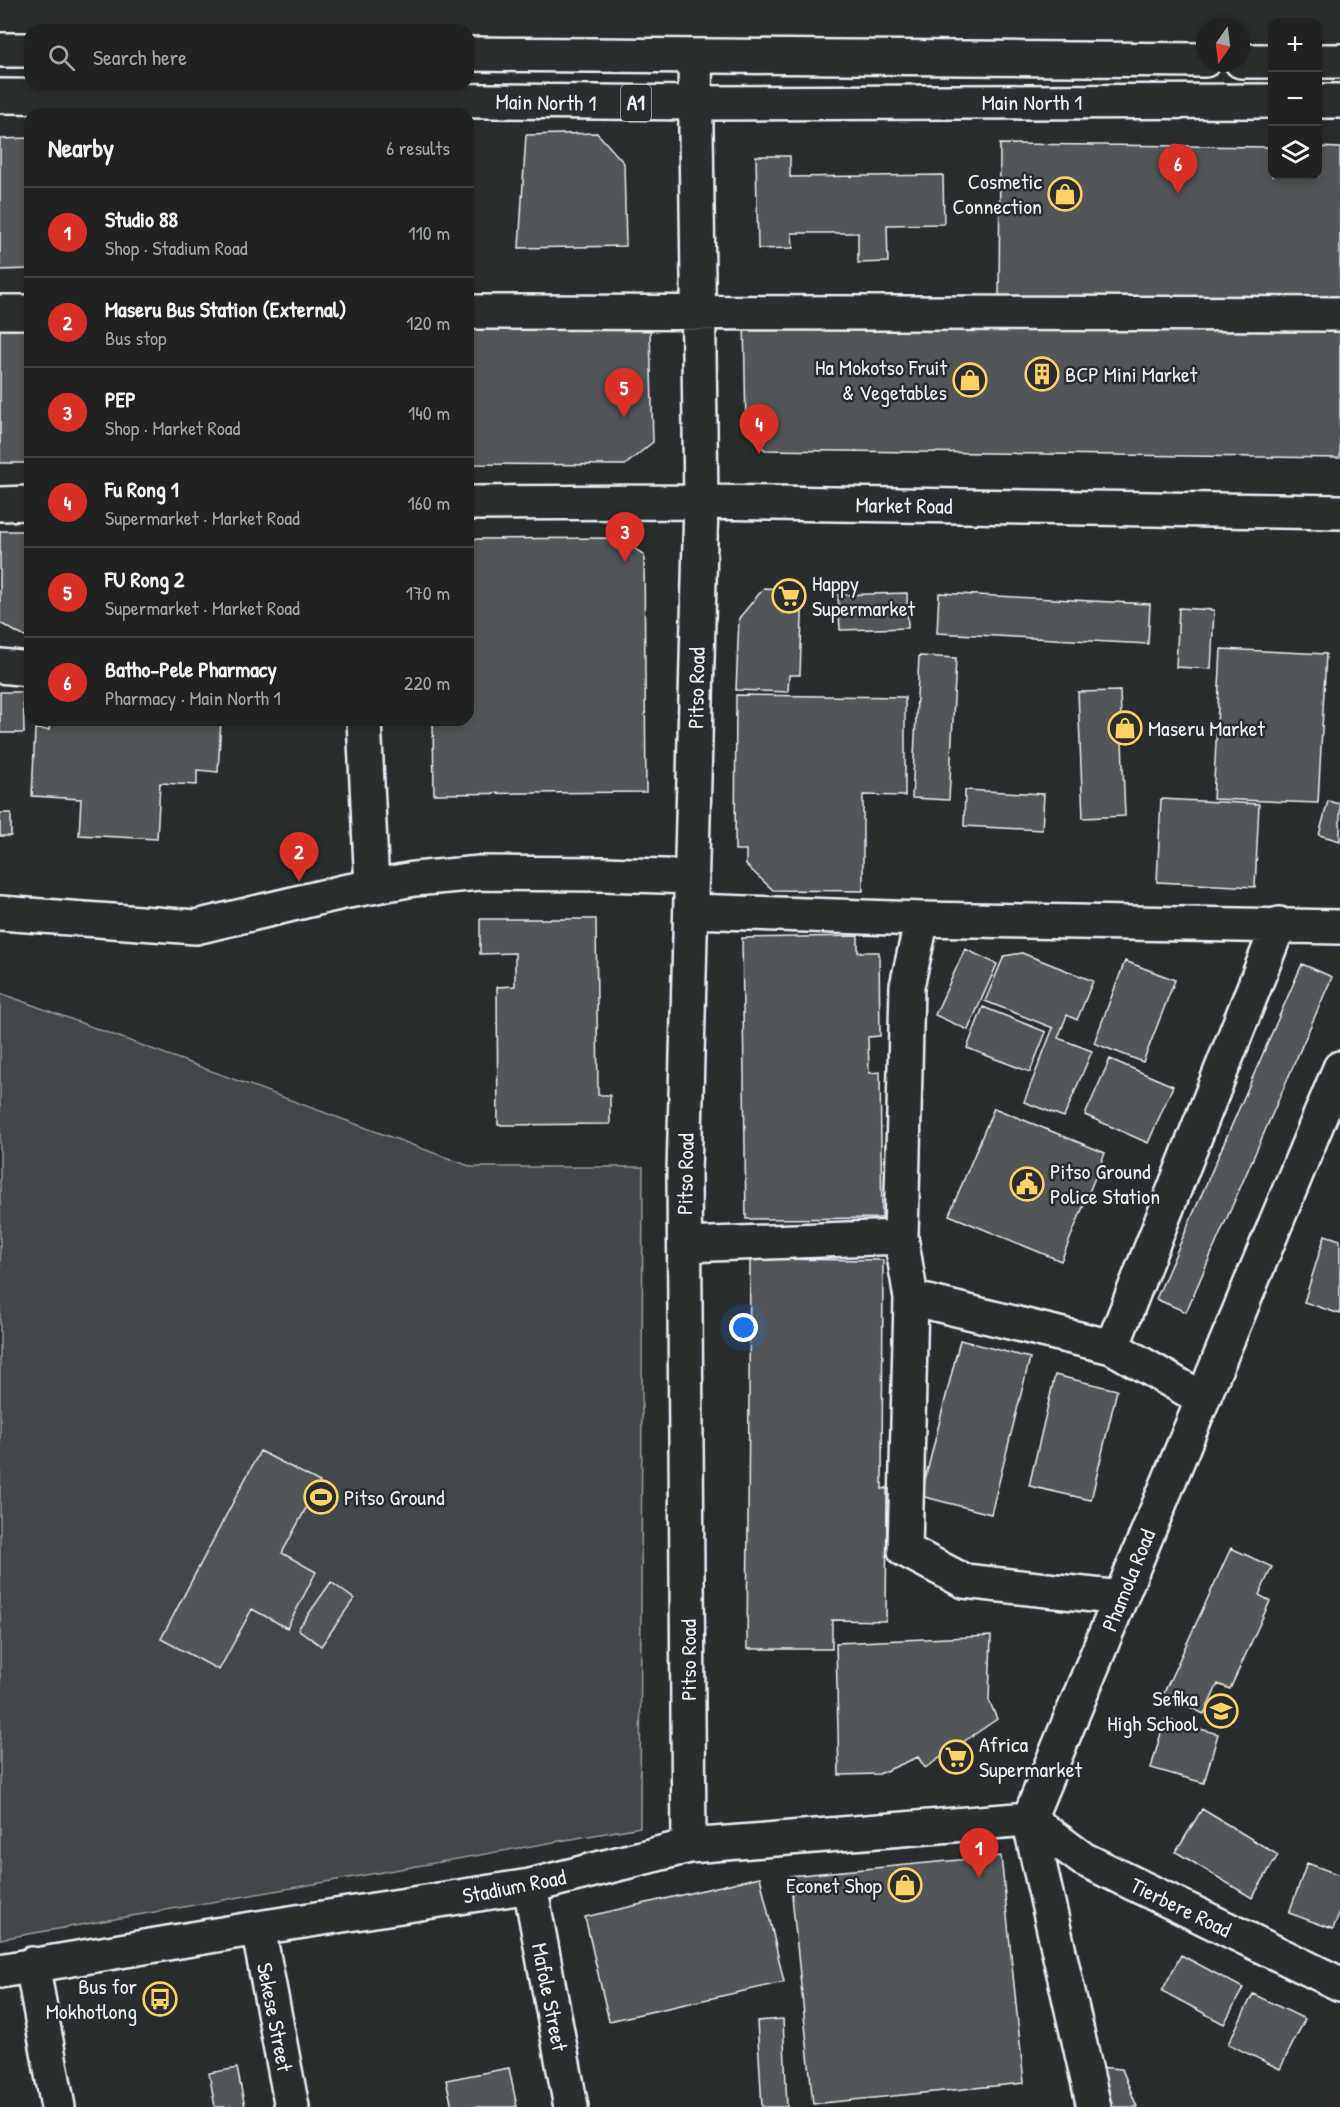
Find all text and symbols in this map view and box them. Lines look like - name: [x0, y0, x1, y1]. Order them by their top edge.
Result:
- north arrow: [1196, 18, 1250, 72]
- map controls: [1268, 18, 1322, 180]
- button: +: [1268, 18, 1322, 72]
- search box: [24, 24, 474, 90]
- icon: search: [45, 41, 78, 74]
- text: Search here: [93, 42, 187, 72]
- button: −: [1268, 72, 1322, 126]
- road number: A1: [621, 85, 651, 121]
- street label: Main North 1: [495, 86, 597, 118]
- street label: Main North 1: [982, 87, 1082, 117]
- button: layers: [1268, 126, 1322, 180]
- text: Nearby: [48, 130, 114, 165]
- text: 6 results: [386, 134, 450, 161]
- pin: 6: [1158, 144, 1198, 194]
- place label: Cosmetic Connection: [953, 166, 1042, 221]
- shop icon: Cosmetic Connection: [1047, 176, 1083, 212]
- text: Studio 88: [105, 204, 178, 234]
- text: 1: [64, 219, 71, 246]
- text: 110 m: [408, 219, 450, 246]
- text: Shop · Stadium Road: [105, 234, 248, 261]
- text: Maseru Bus Station (External): [105, 294, 347, 324]
- text: 2: [63, 309, 72, 336]
- text: 120 m: [406, 309, 450, 336]
- text: Bus stop: [105, 324, 167, 351]
- place label: Ha Mokotso Fruit & Vegetables: [815, 352, 947, 407]
- building icon: BCP Mini Market: [1024, 356, 1060, 392]
- place label: BCP Mini Market: [1065, 359, 1198, 389]
- shop icon: Ha Mokotso Fruit & Vegetables: [952, 362, 988, 398]
- pin: 5: [604, 368, 644, 418]
- text: PEP: [105, 384, 136, 414]
- text: 3: [63, 399, 72, 426]
- text: 140 m: [408, 399, 450, 426]
- pin: 4: [740, 404, 778, 454]
- text: Shop · Market Road: [105, 414, 240, 441]
- text: Fu Rong 1: [105, 474, 179, 504]
- text: 4: [64, 489, 71, 516]
- text: 160 m: [408, 489, 450, 516]
- street label: Market Road: [855, 489, 953, 521]
- text: Supermarket · Market Road: [105, 504, 300, 531]
- pin: 3: [606, 512, 644, 562]
- text: FU Rong 2: [105, 564, 184, 594]
- place label: Happy Supermarket: [812, 568, 915, 623]
- supermarket icon: Happy Supermarket: [771, 578, 807, 614]
- text: 5: [63, 579, 72, 606]
- text: 170 m: [406, 579, 450, 606]
- text: Supermarket · Market Road: [105, 594, 300, 621]
- street label: Pitso Road: [680, 647, 712, 729]
- text: Batho-Pele Pharmacy: [105, 654, 277, 684]
- text: 6: [64, 669, 71, 696]
- text: 220 m: [404, 669, 450, 696]
- text: Pharmacy · Main North 1: [105, 684, 281, 711]
- shop icon: Maseru Market: [1107, 710, 1143, 746]
- place label: Maseru Market: [1148, 713, 1265, 743]
- pin: 2: [280, 832, 318, 882]
- street label: Pitso Road: [669, 1133, 701, 1215]
- place label: Pitso Ground Police Station: [1050, 1156, 1160, 1211]
- public building icon: Pitso Ground Police Station: [1009, 1166, 1045, 1202]
- your location: [729, 1313, 758, 1342]
- sports icon: Pitso Ground: [303, 1479, 339, 1515]
- place label: Pitso Ground: [344, 1482, 445, 1512]
- street label: Phamola Road: [1094, 1524, 1162, 1636]
- street label: Pitso Road: [673, 1619, 703, 1701]
- place label: Sefika High School: [1107, 1683, 1198, 1738]
- school or university icon: Sefika High School: [1203, 1693, 1239, 1729]
- place label: Africa Supermarket: [979, 1729, 1082, 1784]
- supermarket icon: Africa Supermarket: [938, 1739, 974, 1775]
- pin: 1: [960, 1828, 998, 1878]
- street label: Stadium Road: [460, 1861, 569, 1911]
- shop icon: Econet Shop: [887, 1867, 923, 1903]
- place label: Econet Shop: [786, 1870, 883, 1900]
- street label: Tierbere Road: [1126, 1870, 1237, 1944]
- street label: Mafole Street: [525, 1940, 575, 2054]
- street label: Sekese Street: [250, 1960, 300, 2074]
- place label: Bus for Mokhotlong: [46, 1971, 138, 2026]
- bus stop icon: Bus for Mokhotlong: [142, 1981, 178, 2017]

